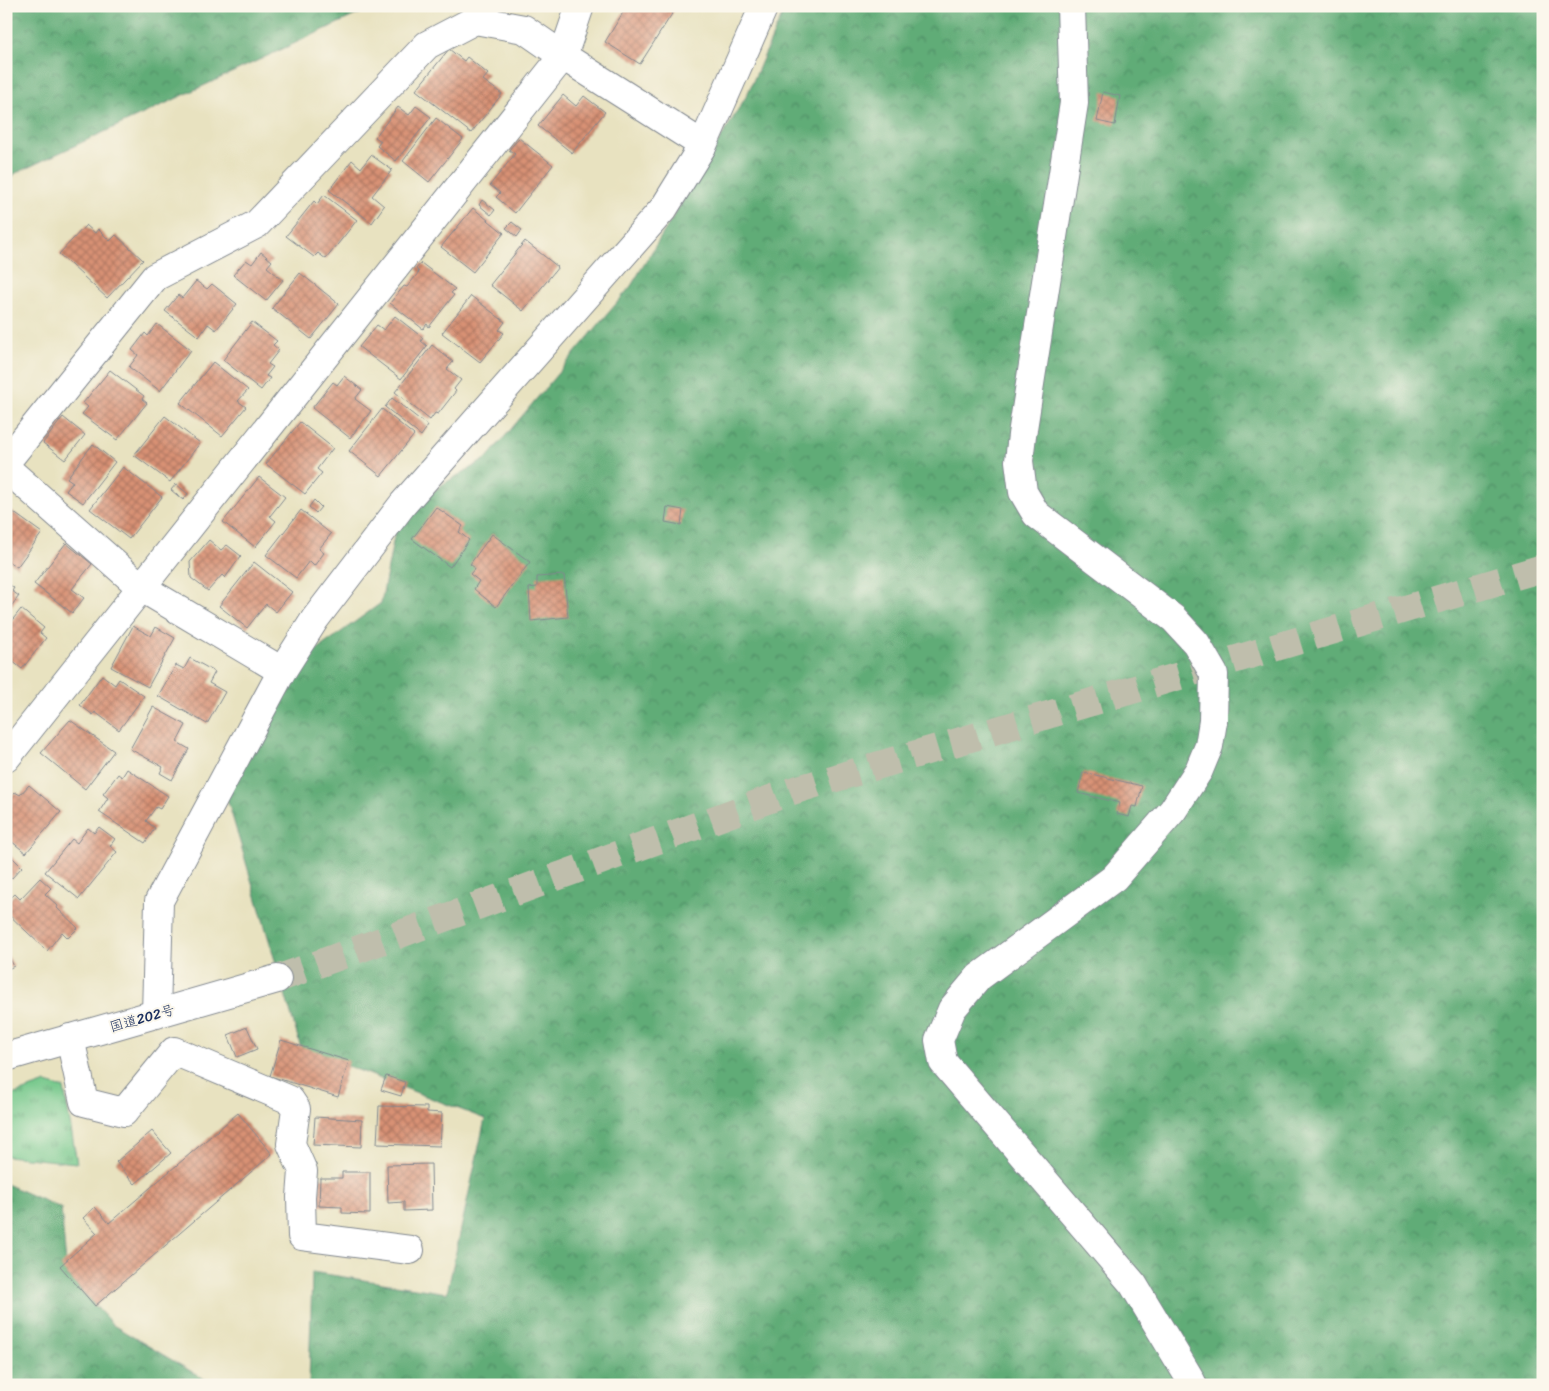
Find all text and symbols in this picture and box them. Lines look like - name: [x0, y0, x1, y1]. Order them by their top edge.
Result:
- street label: 国道202号: [106, 997, 178, 1040]

